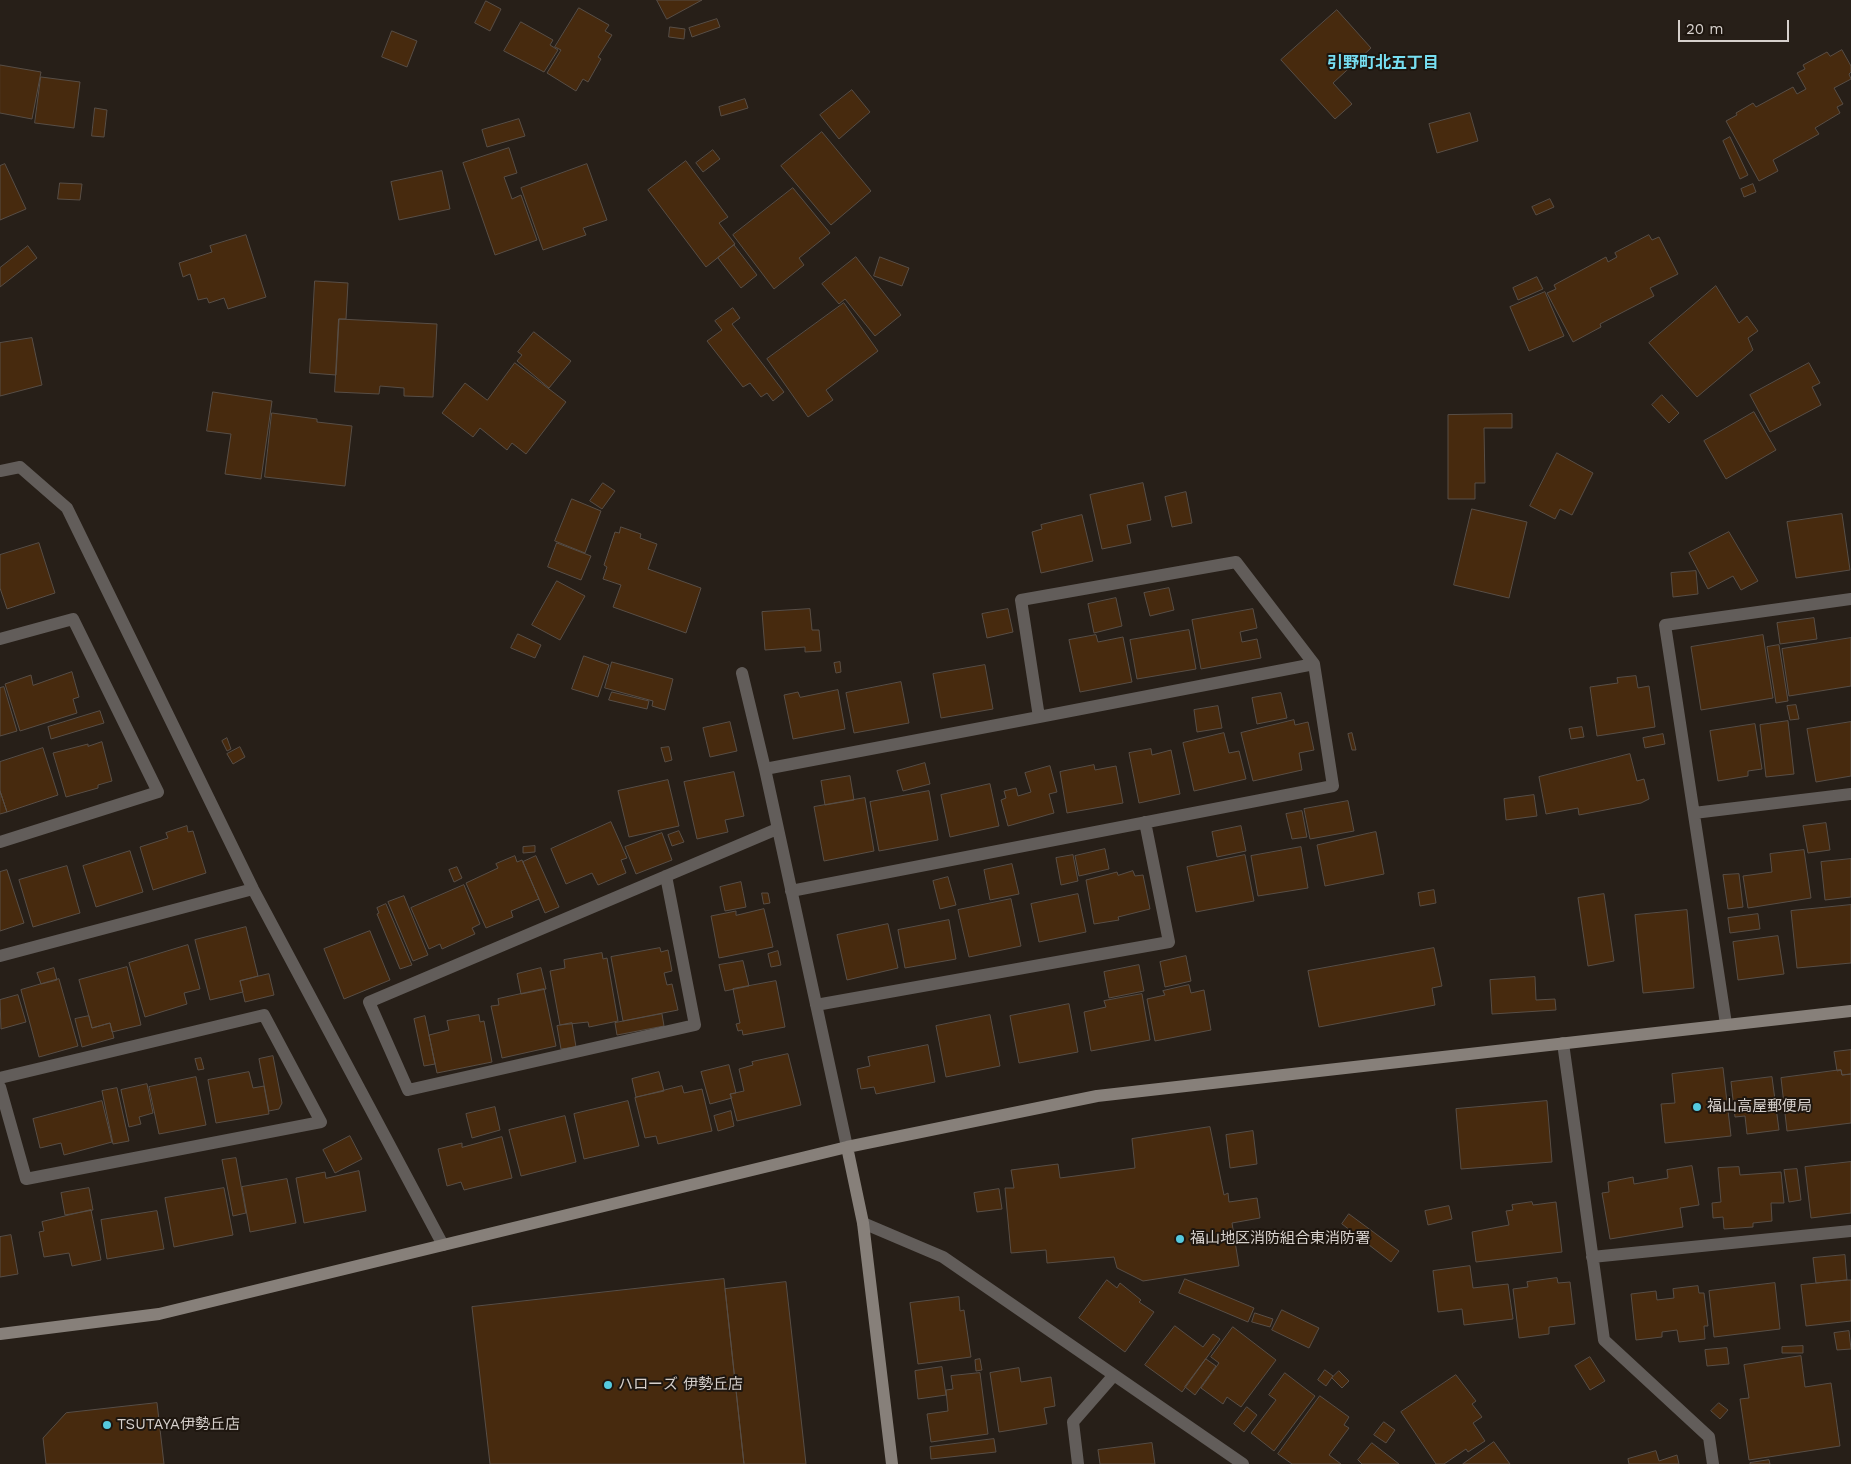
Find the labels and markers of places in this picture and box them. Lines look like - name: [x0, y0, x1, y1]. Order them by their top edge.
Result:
- place label: 福山高屋郵便局: [1707, 1098, 1812, 1116]
- marker: 福山高屋郵便局: [1691, 1101, 1703, 1113]
- place label: 福山地区消防組合東消防署: [1190, 1230, 1370, 1248]
- marker: 福山地区消防組合東消防署: [1174, 1233, 1186, 1245]
- place label: ハローズ 伊勢丘店: [618, 1376, 743, 1394]
- marker: ハローズ 伊勢丘店: [602, 1379, 614, 1391]
- place label: TSUTAYA伊勢丘店: [117, 1416, 240, 1434]
- marker: TSUTAYA伊勢丘店: [101, 1419, 113, 1431]

